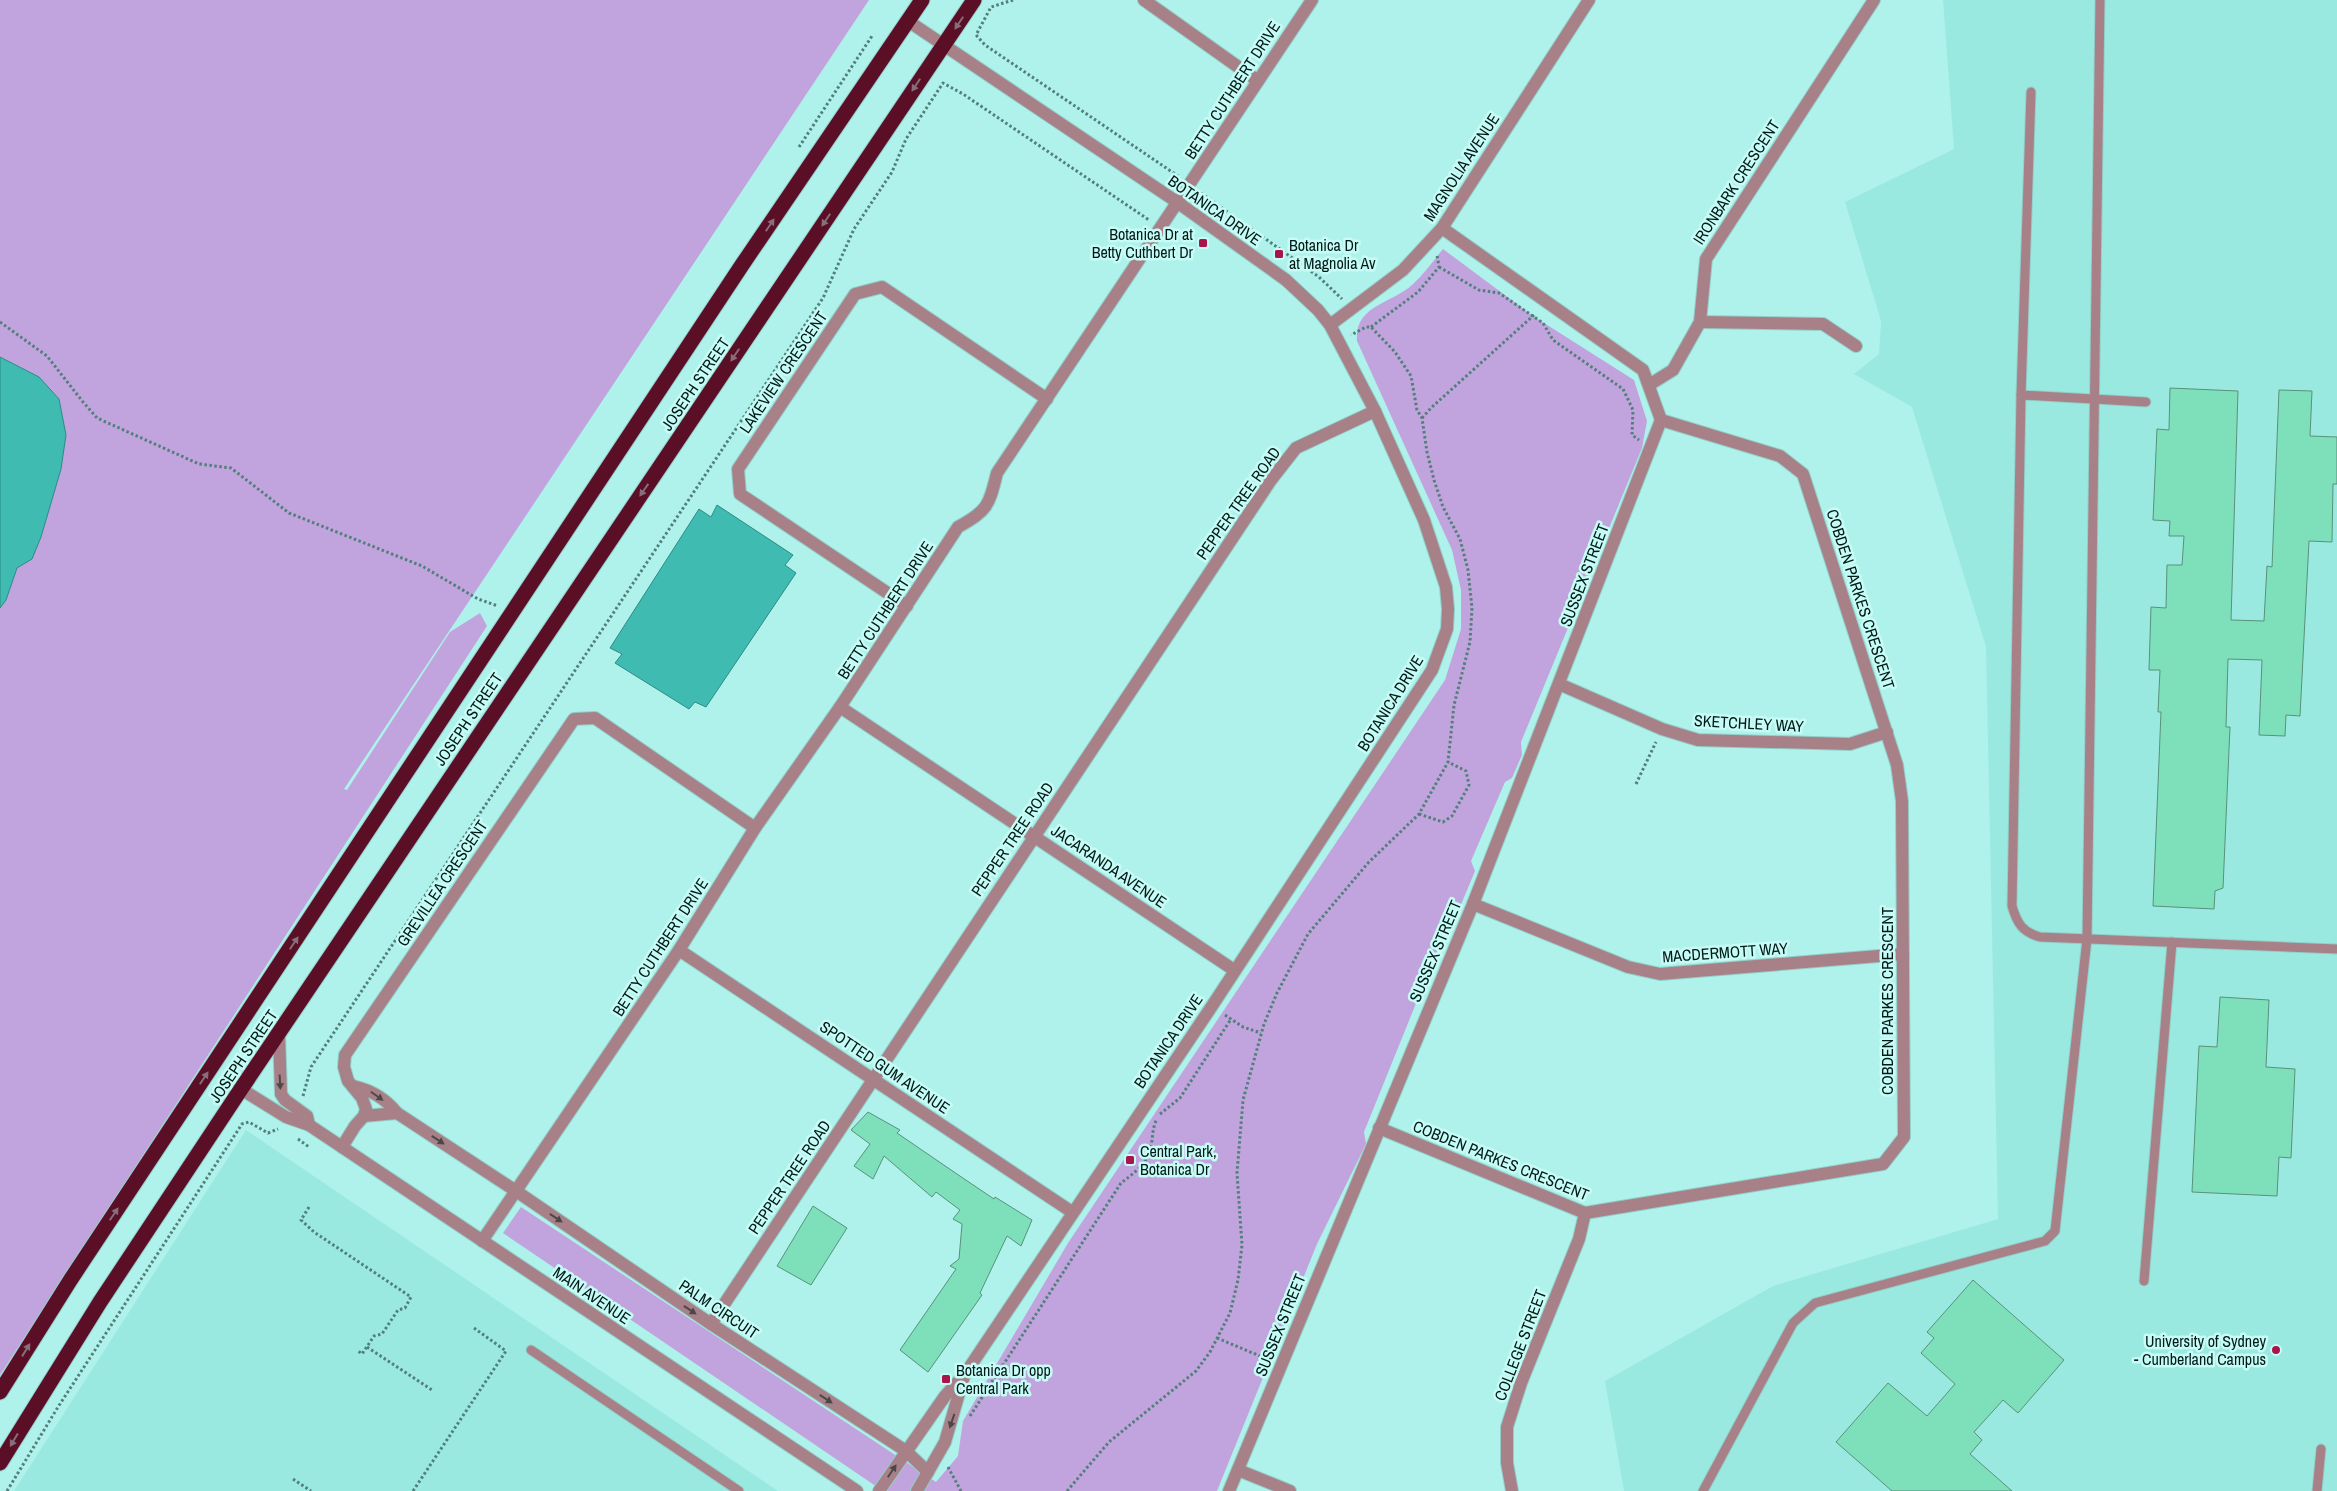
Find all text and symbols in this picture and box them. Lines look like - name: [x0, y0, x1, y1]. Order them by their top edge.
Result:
- one-way arrow: [954, 16, 964, 29]
- street label: BETTY CUTHBERT DRIVE: [1179, 17, 1285, 163]
- one-way arrow: [911, 78, 921, 92]
- street label: MAGNOLIA AVENUE: [1418, 109, 1504, 225]
- street label: IRONBARK CRESCENT: [1687, 115, 1785, 249]
- street label: BOTANICA DRIVE: [1164, 170, 1266, 250]
- one-way arrow: [821, 214, 830, 227]
- one-way arrow: [765, 218, 775, 232]
- place label: Botanica Dr at Betty Cuthbert Dr: [1092, 223, 1194, 263]
- place label: Botanica Dr at Magnolia Av: [1289, 234, 1376, 274]
- marker: Botanica Dr at Betty Cuthbert Dr: [1197, 237, 1209, 249]
- marker: Botanica Dr at Magnolia Av: [1273, 248, 1285, 260]
- street label: LAKEVIEW CRESCENT: [734, 307, 832, 437]
- street label: JOSEPH STREET: [656, 333, 734, 435]
- one-way arrow: [731, 349, 740, 362]
- street label: PEPPER TREE ROAD: [1191, 442, 1285, 564]
- one-way arrow: [639, 483, 649, 497]
- street label: COBDEN PARKES CRESCENT: [1822, 506, 1900, 692]
- street label: SUSSEX STREET: [1554, 520, 1614, 630]
- street label: BETTY CUTHBERT DRIVE: [832, 537, 938, 683]
- street label: BOTANICA DRIVE: [1352, 651, 1428, 755]
- street label: JOSEPH STREET: [429, 668, 507, 770]
- street label: SKETCHLEY WAY: [1694, 709, 1805, 737]
- street label: PEPPER TREE ROAD: [966, 778, 1058, 900]
- street label: GREVILLEA CRESCENT: [391, 815, 493, 951]
- street label: JACARANDA AVENUE: [1047, 819, 1171, 913]
- street label: BETTY CUTHBERT DRIVE: [607, 874, 713, 1020]
- street label: SUSSEX STREET: [1404, 897, 1466, 1005]
- street label: COBDEN PARKES CRESCENT: [1876, 907, 1898, 1095]
- one-way arrow: [289, 936, 298, 950]
- street label: MACDERMOTT WAY: [1661, 937, 1789, 967]
- street label: BOTANICA DRIVE: [1128, 990, 1208, 1092]
- street label: JOSEPH STREET: [204, 1005, 282, 1107]
- street label: SPOTTED GUM AVENUE: [816, 1015, 954, 1119]
- one-way arrow: [199, 1072, 209, 1085]
- one-way arrow: [277, 1075, 285, 1091]
- one-way arrow: [371, 1091, 384, 1101]
- street label: COBDEN PARKES CRESCENT: [1410, 1115, 1592, 1205]
- street label: PEPPER TREE ROAD: [743, 1116, 835, 1238]
- one-way arrow: [431, 1135, 445, 1145]
- place label: Central Park, Botanica Dr: [1140, 1140, 1217, 1180]
- marker: Central Park, Botanica Dr: [1124, 1154, 1136, 1166]
- one-way arrow: [109, 1207, 119, 1221]
- one-way arrow: [550, 1213, 563, 1223]
- street label: MAIN AVENUE: [549, 1261, 635, 1329]
- street label: SUSSEX STREET: [1249, 1271, 1311, 1379]
- street label: PALM CIRCUIT: [675, 1274, 763, 1344]
- street label: COLLEGE STREET: [1489, 1286, 1551, 1404]
- one-way arrow: [684, 1305, 697, 1315]
- place label: University of Sydney - Cumberland Campus: [2134, 1330, 2266, 1370]
- one-way arrow: [21, 1344, 31, 1357]
- marker: University of Sydney - Cumberland Campus: [2270, 1344, 2282, 1356]
- place label: Botanica Dr opp Central Park: [956, 1359, 1051, 1399]
- marker: Botanica Dr opp Central Park: [940, 1373, 952, 1385]
- one-way arrow: [820, 1395, 833, 1404]
- one-way arrow: [948, 1414, 956, 1429]
- one-way arrow: [10, 1433, 19, 1446]
- one-way arrow: [887, 1464, 897, 1478]

